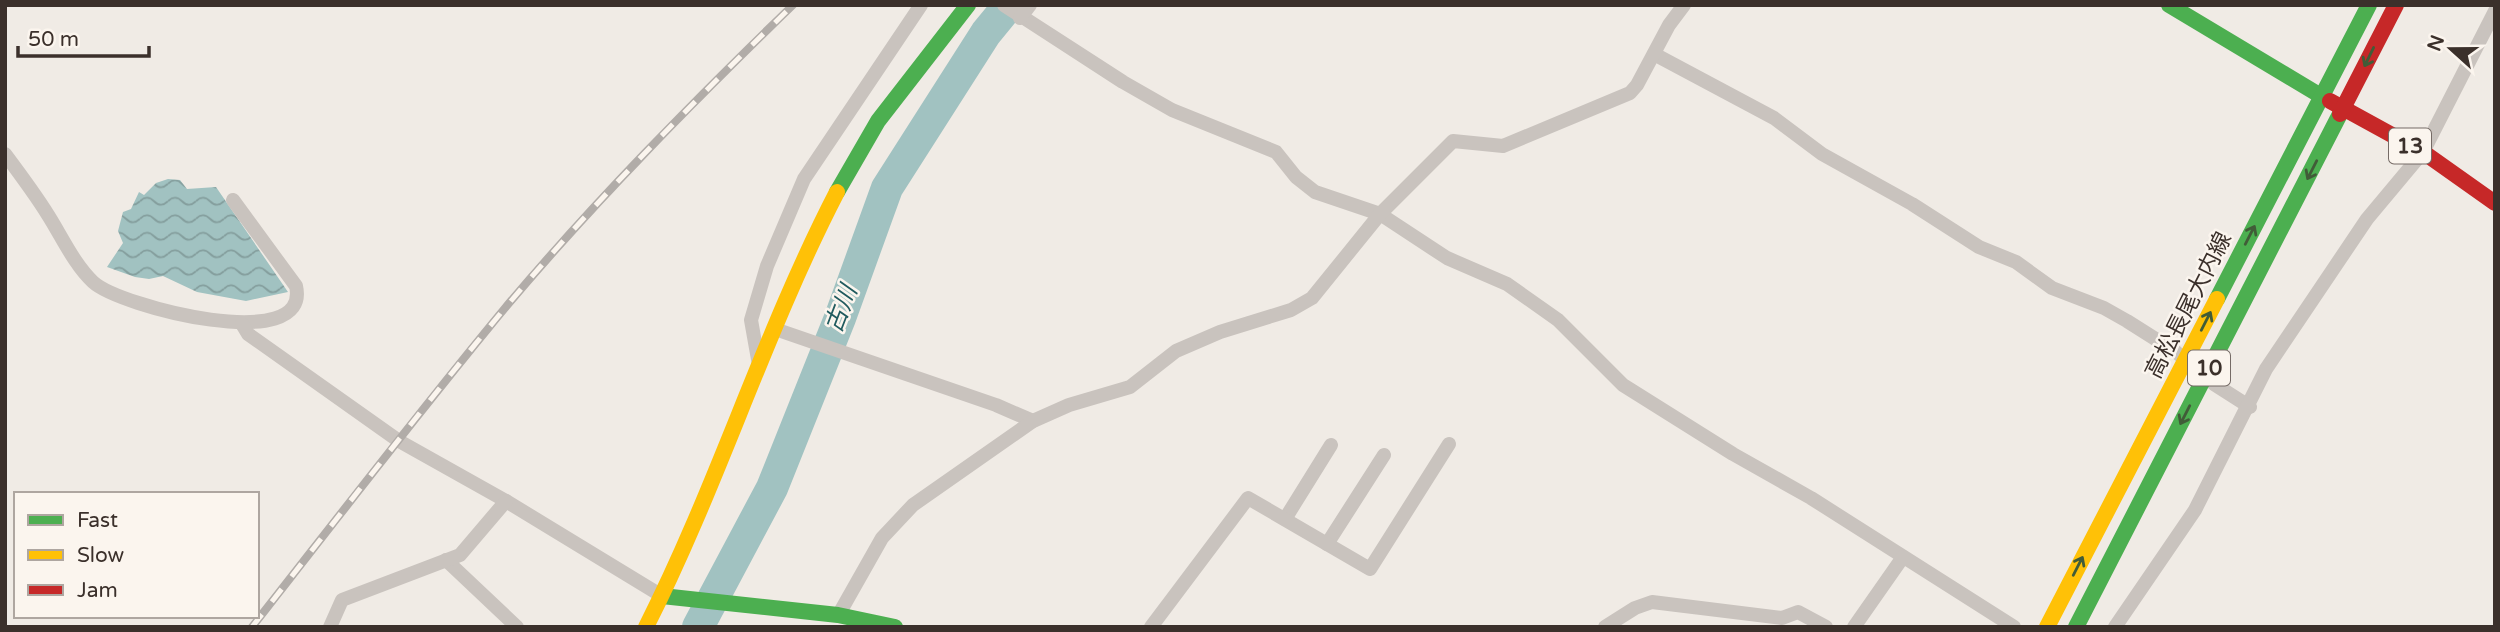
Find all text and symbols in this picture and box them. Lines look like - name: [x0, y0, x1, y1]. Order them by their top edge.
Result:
- scale bar: [18, 14, 149, 58]
- north arrow: [2416, 14, 2486, 84]
- text: 50 m: [28, 27, 79, 52]
- text: N: [2423, 32, 2449, 54]
- one-way arrow: [2362, 46, 2376, 67]
- road number: 13: [2389, 128, 2431, 164]
- one-way arrow: [2304, 159, 2318, 180]
- one-way arrow: [2243, 225, 2257, 245]
- street label: 高松長尾大内線: [2140, 227, 2238, 384]
- water label: 古川: [819, 279, 865, 337]
- one-way arrow: [2199, 311, 2213, 331]
- road number: 10: [2188, 350, 2230, 386]
- one-way arrow: [2177, 405, 2191, 425]
- legend: [14, 492, 259, 618]
- text: Fast: [77, 508, 118, 533]
- text: Slow: [77, 543, 125, 568]
- one-way arrow: [2072, 556, 2086, 577]
- text: Jam: [77, 578, 118, 603]

